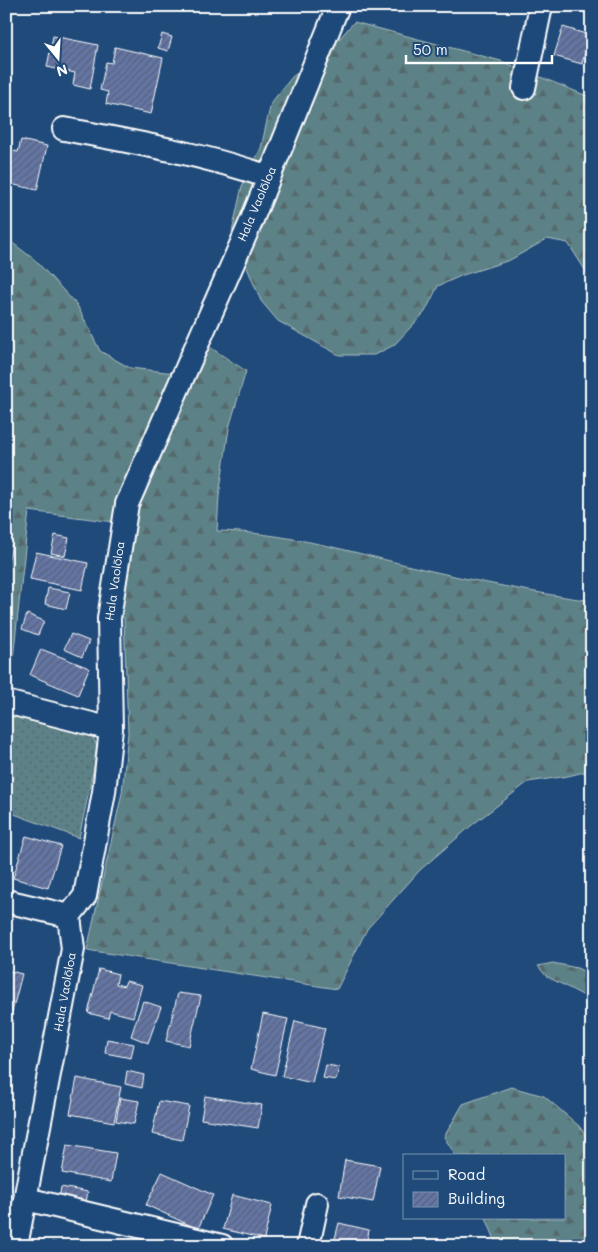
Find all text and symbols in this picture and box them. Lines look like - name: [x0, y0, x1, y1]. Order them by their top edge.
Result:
- north arrow: [32, 32, 82, 82]
- scale bar: [406, 32, 552, 64]
- text: 50 m: [413, 39, 448, 59]
- text: N: [54, 60, 70, 82]
- street label: Hala Vaolōloa: [233, 163, 279, 244]
- street label: Hala Vaolōloa: [100, 540, 128, 622]
- street label: Hala Vaolōloa: [49, 951, 79, 1033]
- legend: [403, 1154, 566, 1220]
- text: Road: [448, 1164, 485, 1184]
- text: Building: [448, 1188, 505, 1208]

